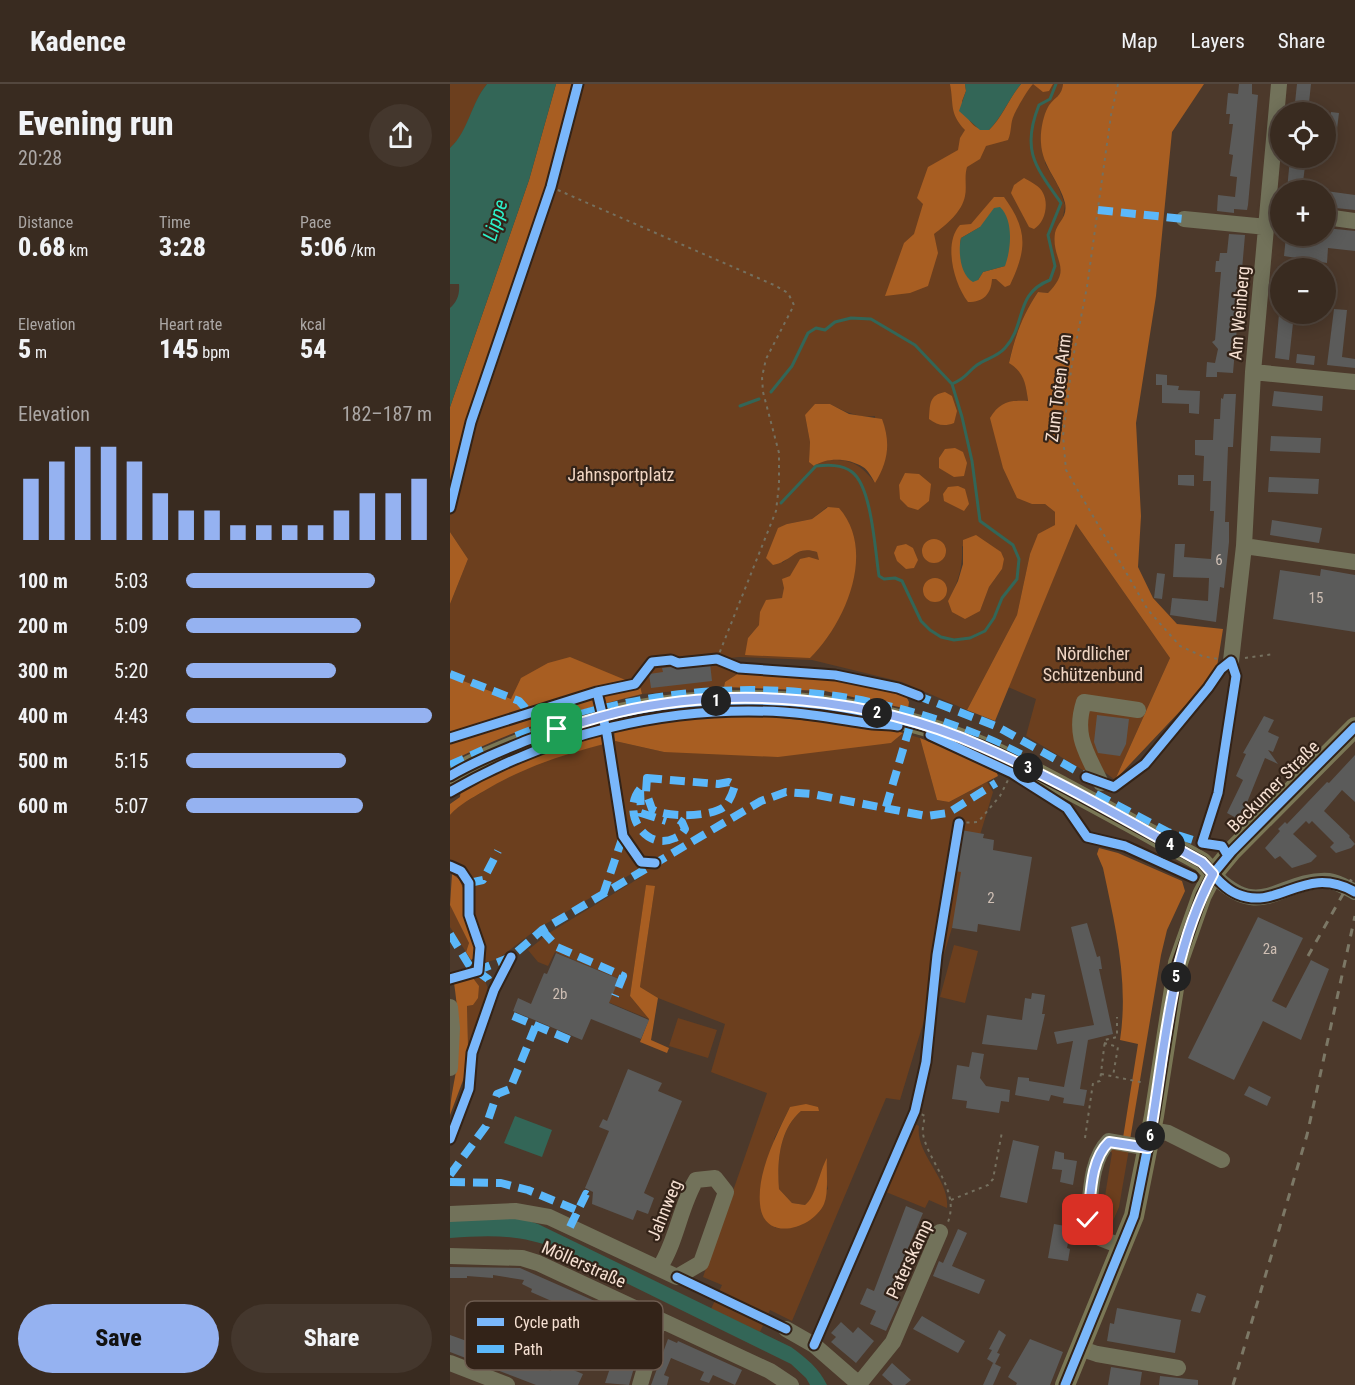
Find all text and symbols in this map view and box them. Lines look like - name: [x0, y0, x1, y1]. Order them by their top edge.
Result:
- text: Kadence: [30, 25, 126, 58]
- text: Map: [1121, 29, 1158, 53]
- text: Layers: [1191, 29, 1245, 53]
- text: Share: [1278, 29, 1325, 53]
- map controls: [1270, 102, 1336, 324]
- button: locate: [1270, 102, 1336, 168]
- text: Evening run: [18, 104, 174, 143]
- button: share: [369, 104, 432, 167]
- text: 20:28: [18, 146, 62, 170]
- button: +: [1270, 180, 1336, 246]
- water label: Lippe: [477, 196, 513, 244]
- text: Distance: [18, 213, 73, 232]
- text: Time: [159, 213, 191, 232]
- text: Pace: [300, 213, 331, 232]
- text: 0.68: [18, 232, 65, 262]
- text: 3:28: [159, 232, 206, 262]
- text: 5:06: [300, 232, 347, 262]
- text: km: [65, 241, 88, 260]
- text: /km: [347, 241, 376, 260]
- button: −: [1270, 258, 1336, 324]
- street label: Am Weinberg: [1224, 265, 1254, 361]
- text: Elevation: [18, 315, 76, 334]
- text: Heart rate: [159, 315, 222, 334]
- text: kcal: [300, 315, 326, 334]
- street label: Zum Toten Arm: [1041, 333, 1075, 443]
- text: 5: [18, 334, 31, 364]
- text: 145: [159, 334, 199, 364]
- text: 54: [300, 334, 326, 364]
- text: m: [31, 343, 47, 362]
- text: bpm: [199, 343, 230, 362]
- text: Elevation: [18, 402, 90, 426]
- text: 182–187 m: [342, 402, 432, 426]
- park label: Jahnsportplatz: [568, 464, 675, 485]
- house number: 6: [1215, 551, 1223, 569]
- text: 100 m: [18, 569, 68, 593]
- text: 5:03: [114, 569, 148, 593]
- house number: 15: [1309, 589, 1323, 607]
- text: 200 m: [18, 614, 68, 638]
- text: 5:09: [114, 614, 148, 638]
- park label: Nördlicher Schützenbund: [1043, 643, 1143, 685]
- text: 300 m: [18, 659, 68, 683]
- text: 5:20: [114, 659, 148, 683]
- pin: 1: [701, 686, 731, 716]
- text: 1: [712, 691, 720, 710]
- pin: 2: [862, 698, 892, 728]
- pin: [531, 703, 582, 754]
- text: 2: [873, 703, 881, 722]
- text: 400 m: [18, 704, 68, 728]
- text: 4:43: [114, 704, 148, 728]
- icon: arrive: [540, 712, 573, 745]
- street label: Beckumer Straße: [1223, 736, 1323, 836]
- text: 500 m: [18, 749, 68, 773]
- text: 5:15: [114, 749, 148, 773]
- pin: 3: [1013, 753, 1043, 783]
- text: 3: [1024, 758, 1032, 777]
- text: 600 m: [18, 794, 68, 818]
- text: 5:07: [114, 794, 148, 818]
- pin: 4: [1155, 830, 1185, 860]
- text: 4: [1166, 835, 1174, 854]
- house number: 2: [987, 889, 995, 907]
- house number: 2a: [1263, 940, 1277, 958]
- pin: 5: [1161, 962, 1191, 992]
- text: 5: [1172, 967, 1180, 986]
- house number: 2b: [553, 985, 567, 1003]
- pin: 6: [1135, 1121, 1165, 1151]
- text: 6: [1146, 1126, 1154, 1145]
- street label: Jahnweg: [642, 1177, 686, 1243]
- pin: [1062, 1194, 1113, 1245]
- icon: check: [1071, 1203, 1104, 1236]
- street label: Paterskamp: [881, 1216, 937, 1302]
- street label: Möllerstraße: [539, 1236, 629, 1292]
- legend: [465, 1301, 663, 1370]
- button: Save: [18, 1304, 219, 1373]
- button: Share: [231, 1304, 432, 1373]
- text: Cycle path: [514, 1313, 580, 1332]
- text: Path: [514, 1340, 543, 1359]

